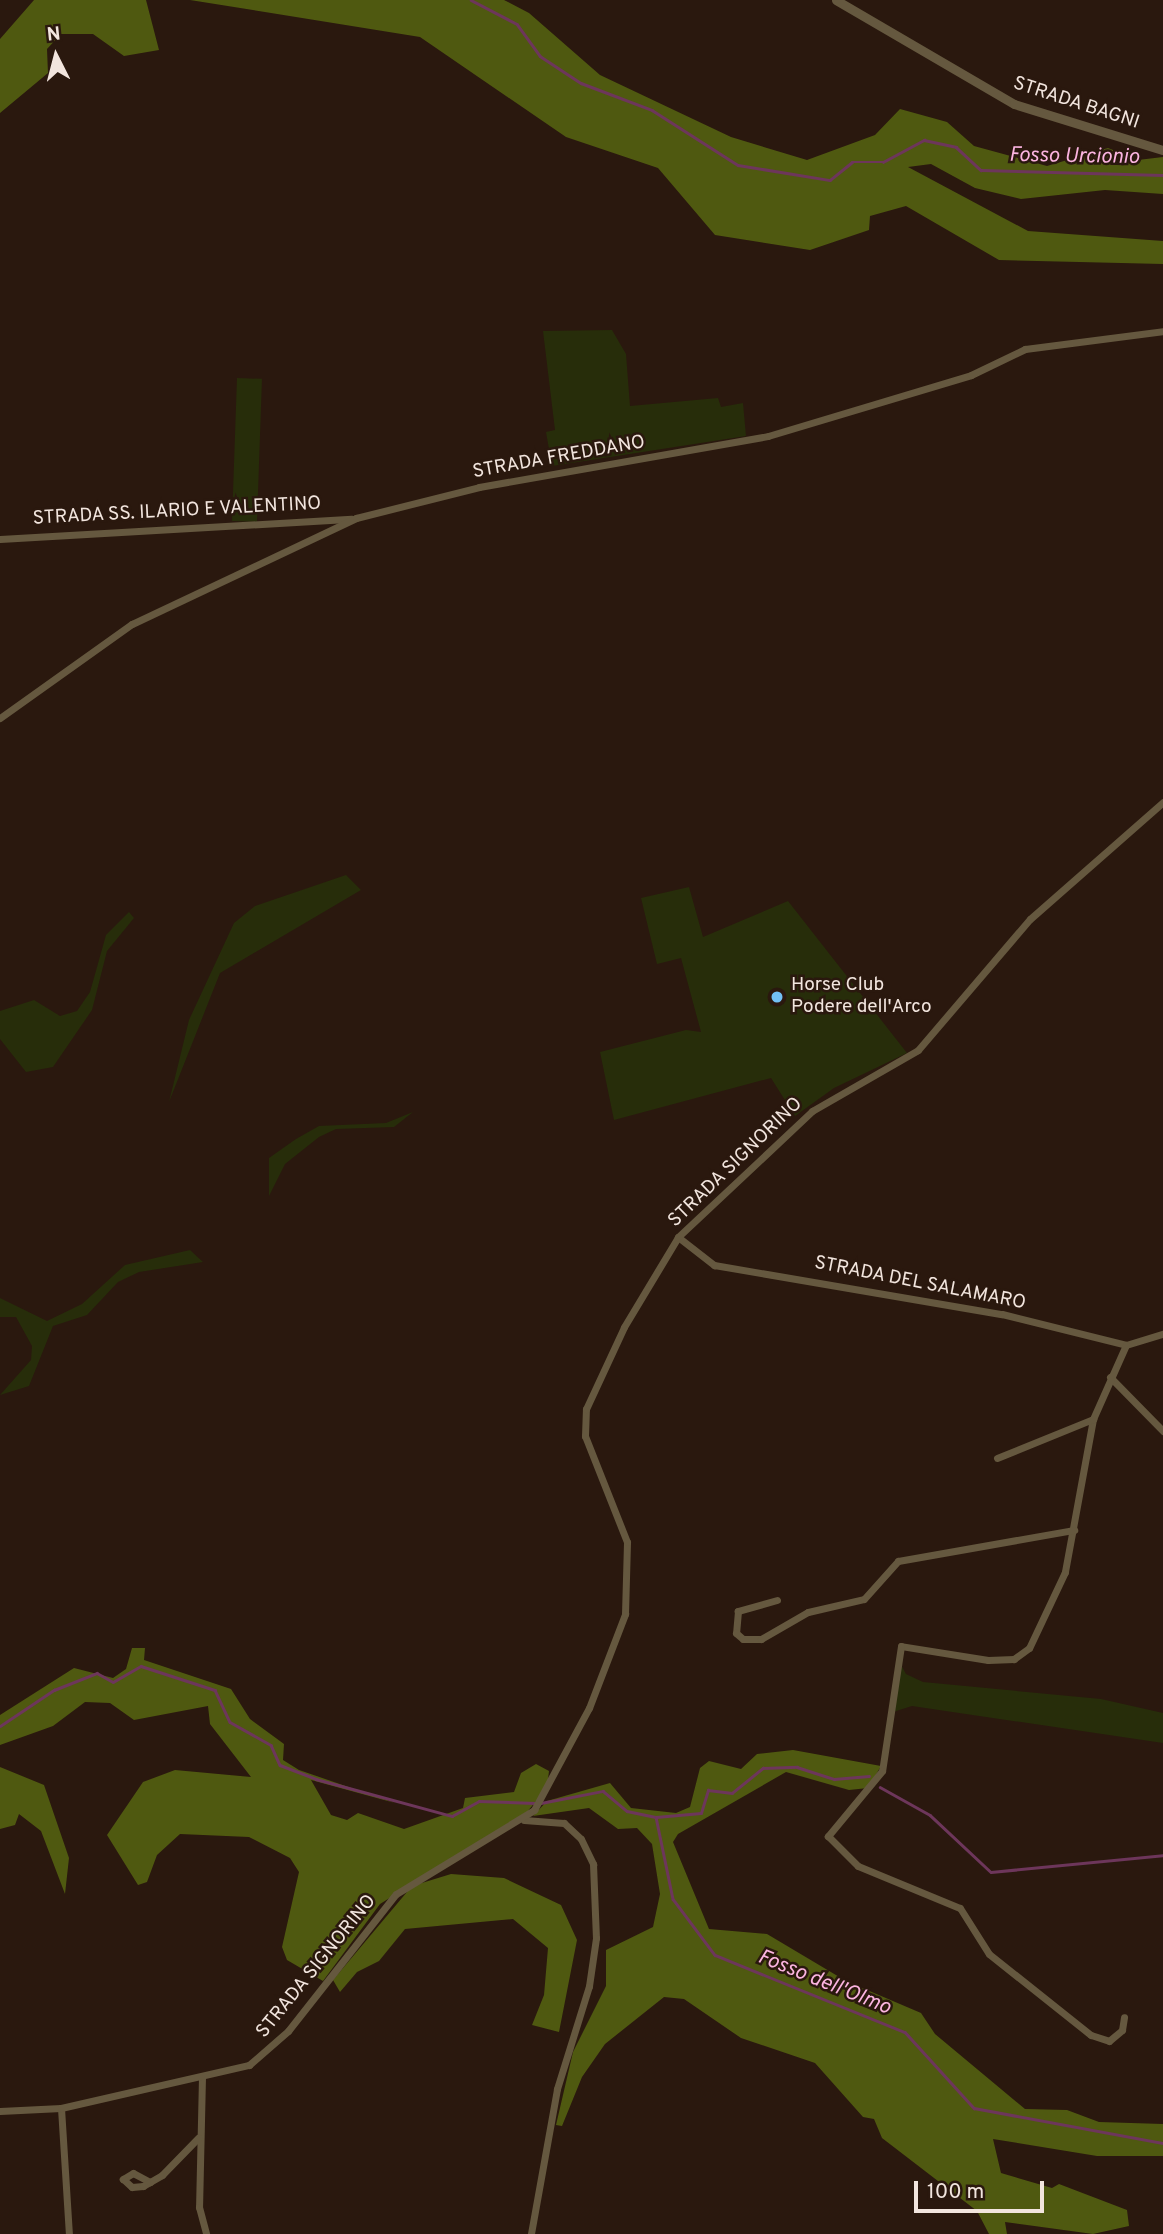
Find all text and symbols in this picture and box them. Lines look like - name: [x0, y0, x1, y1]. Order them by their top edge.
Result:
- north arrow: [21, 21, 91, 91]
- text: N: [46, 22, 62, 48]
- street label: STRADA BAGNI: [1010, 73, 1142, 135]
- water label: Fosso Urcionio: [1009, 143, 1139, 171]
- street label: STRADA FREDDANO: [471, 432, 647, 484]
- street label: STRADA SS. ILARIO E VALENTINO: [32, 493, 322, 531]
- place label: Horse Club Podere dell'Arco: [791, 975, 932, 1019]
- marker: Horse Club Podere dell'Arco: [769, 989, 785, 1005]
- street label: STRADA SIGNORINO: [664, 1093, 808, 1233]
- street label: STRADA DEL SALAMARO: [812, 1252, 1028, 1316]
- street label: STRADA SIGNORINO: [252, 1891, 382, 2043]
- water label: Fosso dell'Olmo: [754, 1945, 894, 2021]
- scale bar: [918, 2168, 1048, 2212]
- text: 100 m: [927, 2179, 984, 2206]

